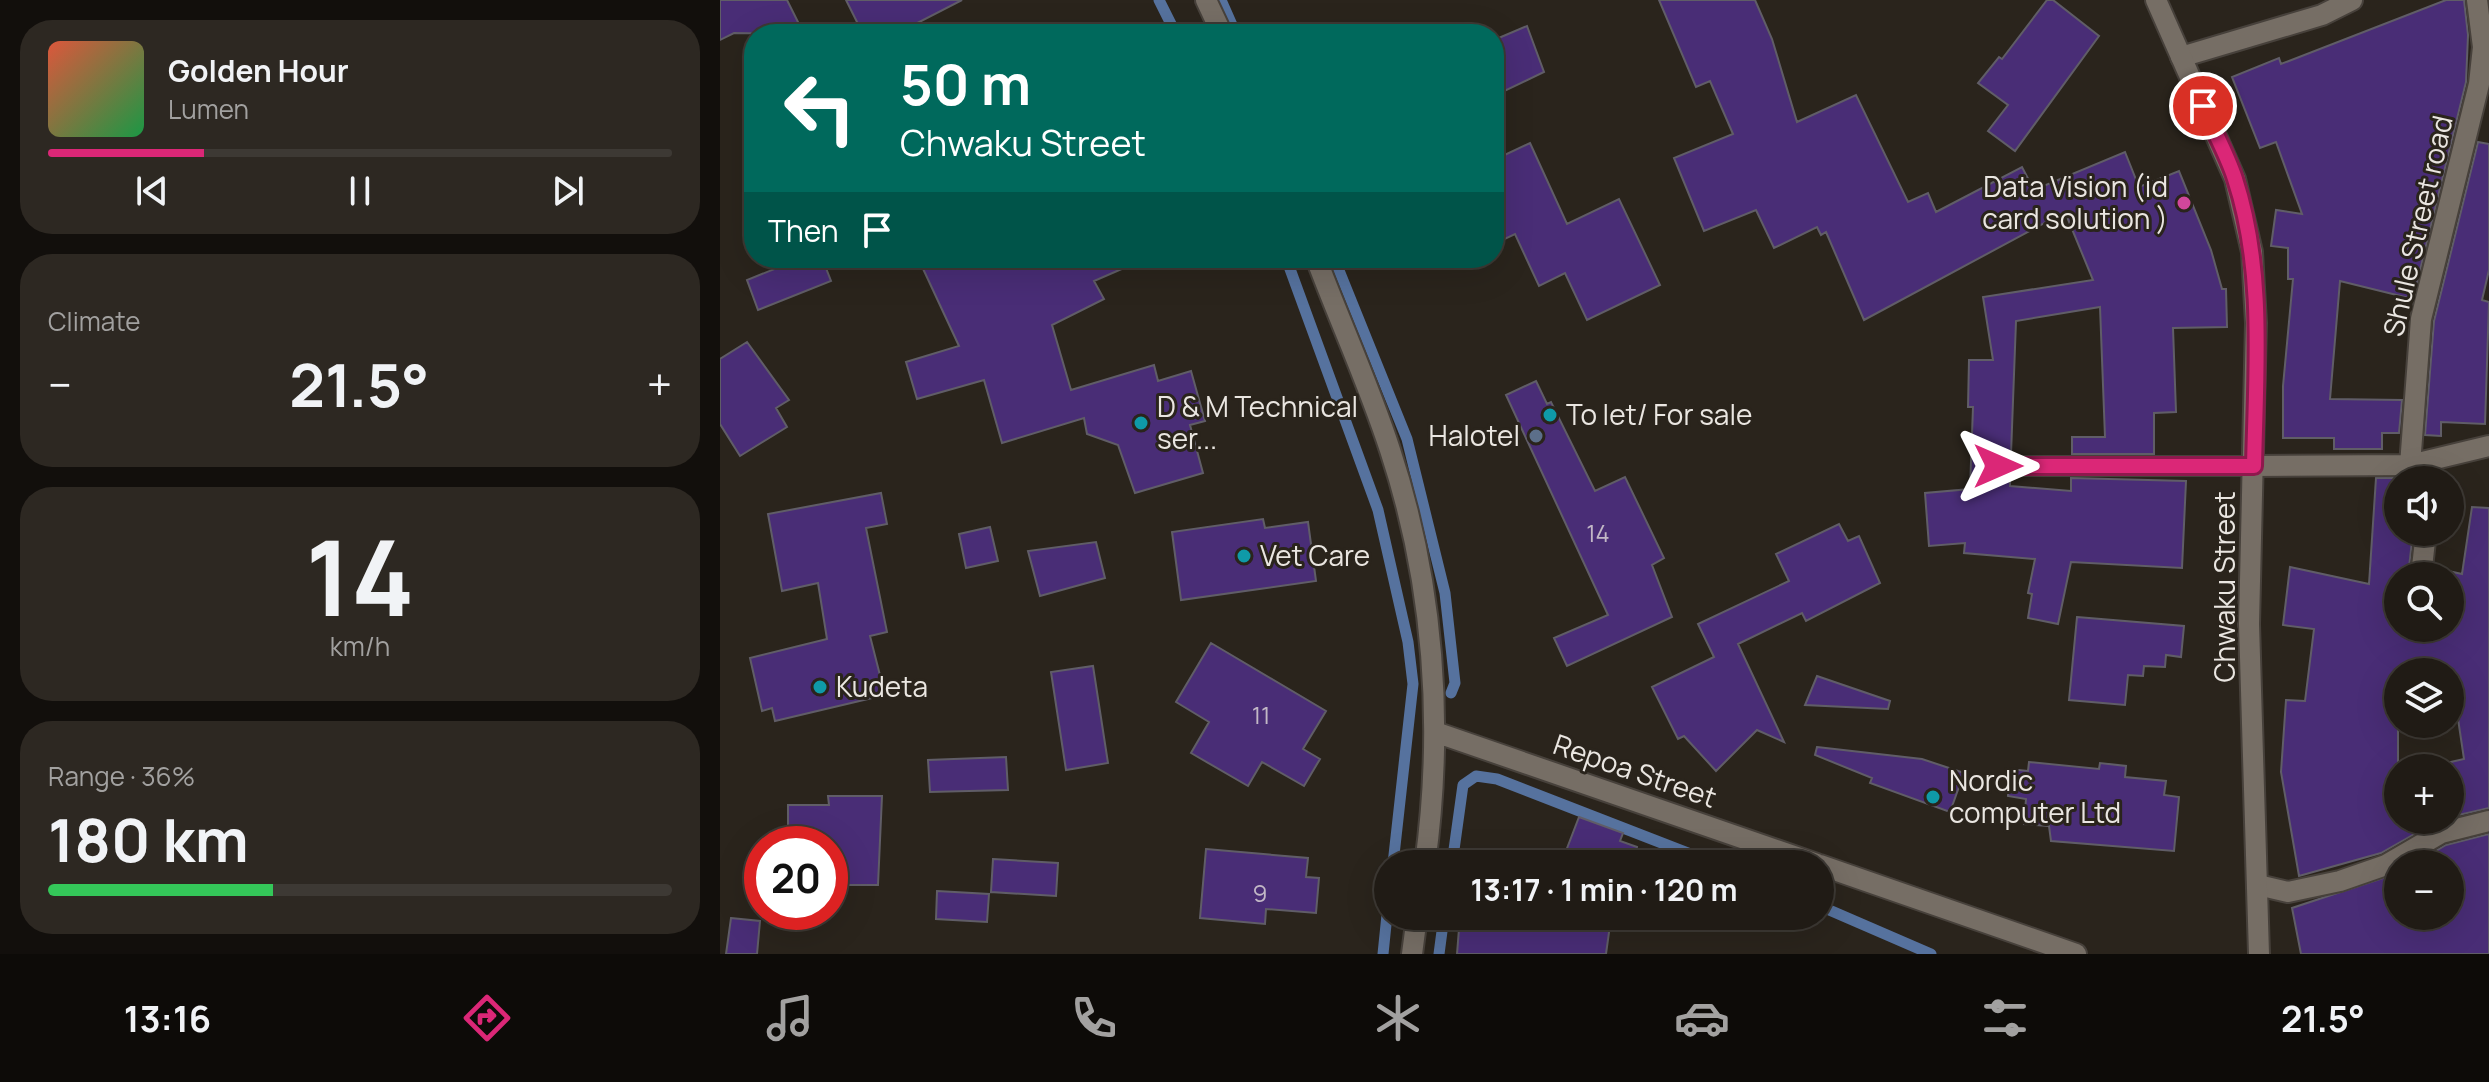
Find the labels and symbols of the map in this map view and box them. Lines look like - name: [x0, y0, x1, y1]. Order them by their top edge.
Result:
- pin: [2169, 72, 2237, 140]
- street label: Shule Street road: [2373, 112, 2461, 340]
- place label: Data Vision (id card solution ): [1982, 167, 2168, 237]
- marker: Data Vision (id card solution ): [2175, 194, 2193, 212]
- place label: D & M Technical ser...: [1157, 387, 1358, 457]
- place label: To let/ For sale: [1566, 395, 1752, 433]
- marker: To let/ For sale: [1541, 406, 1559, 424]
- marker: D & M Technical ser...: [1132, 414, 1150, 432]
- place label: Halotel: [1429, 416, 1520, 454]
- position arrow: [1956, 424, 2040, 508]
- marker: Halotel: [1527, 427, 1545, 445]
- street label: Chwaku Street: [2205, 491, 2243, 683]
- house number: 14: [1586, 516, 1610, 549]
- place label: Vet Care: [1260, 536, 1370, 574]
- marker: Vet Care: [1235, 547, 1253, 565]
- place label: Kudeta: [836, 667, 928, 705]
- marker: Kudeta: [811, 678, 829, 696]
- house number: 11: [1252, 698, 1270, 731]
- street label: Repoa Street: [1549, 724, 1722, 816]
- place label: Nordic computer Ltd: [1949, 761, 2121, 831]
- marker: Nordic computer Ltd: [1924, 788, 1942, 806]
- speed limit sign: 20: [744, 826, 848, 930]
- house number: 9: [1253, 876, 1267, 909]

